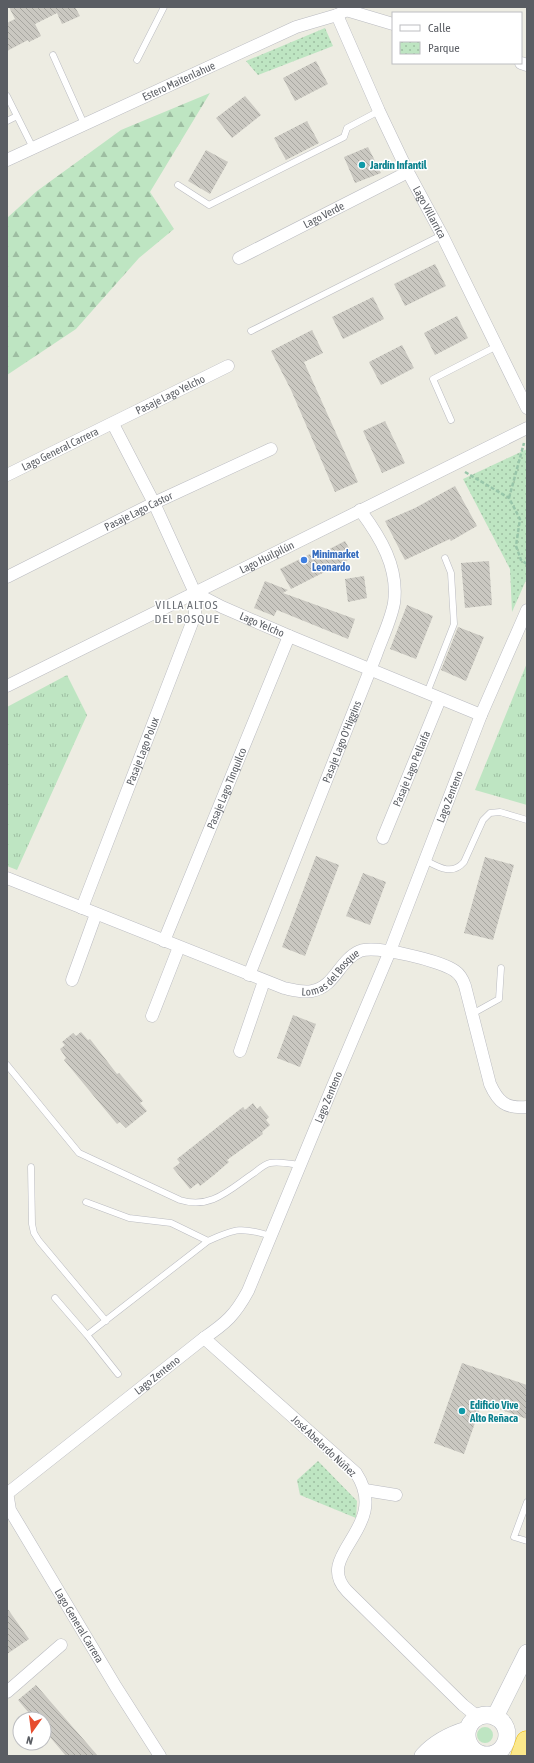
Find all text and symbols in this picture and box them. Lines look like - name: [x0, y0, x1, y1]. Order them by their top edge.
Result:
- legend: [392, 12, 522, 64]
- text: Calle: [428, 21, 451, 35]
- text: Parque: [428, 41, 460, 55]
- street label: Estero Maitenlahue: [140, 59, 217, 103]
- place label: Jardín Infantil: [369, 159, 428, 171]
- marker: Jardín Infantil: [357, 160, 367, 170]
- street label: Lago Villarrica: [411, 184, 449, 240]
- street label: Lago Verde: [301, 200, 346, 230]
- street label: Pasaje Lago Yelcho: [134, 372, 207, 417]
- street label: Lago General Carrera: [20, 425, 100, 473]
- street label: Pasaje Lago Castor: [102, 489, 175, 533]
- street label: Lago Huilpilún: [238, 539, 296, 576]
- place label: Minimarket Leonardo: [312, 548, 360, 573]
- marker: Minimarket Leonardo: [299, 555, 309, 565]
- district label: VILLA ALTOS DEL BOSQUE: [154, 598, 220, 626]
- street label: Lago Yelcho: [238, 609, 286, 639]
- street label: Pasaje Lago O'Higgins: [320, 699, 363, 784]
- street label: Pasaje Lago Polux: [124, 715, 161, 787]
- street label: Pasaje Lago Pellaifa: [391, 729, 432, 808]
- street label: Pasaje Lago Tinquilco: [205, 746, 249, 831]
- street label: Lago Zenteno: [434, 769, 465, 824]
- street label: Lomas del Bosque: [301, 947, 361, 998]
- street label: Lago Zenteno: [312, 1070, 344, 1125]
- street label: Lago Zenteno: [132, 1354, 182, 1397]
- place label: Edificio Vive Alto Reñaca: [469, 1399, 519, 1424]
- marker: Edificio Vive Alto Reñaca: [457, 1406, 467, 1416]
- street label: José Abelardo Núñez: [289, 1413, 359, 1479]
- street label: Lago General Carrera: [52, 1586, 106, 1665]
- north arrow: [12, 1711, 52, 1751]
- text: N: [25, 1734, 34, 1747]

